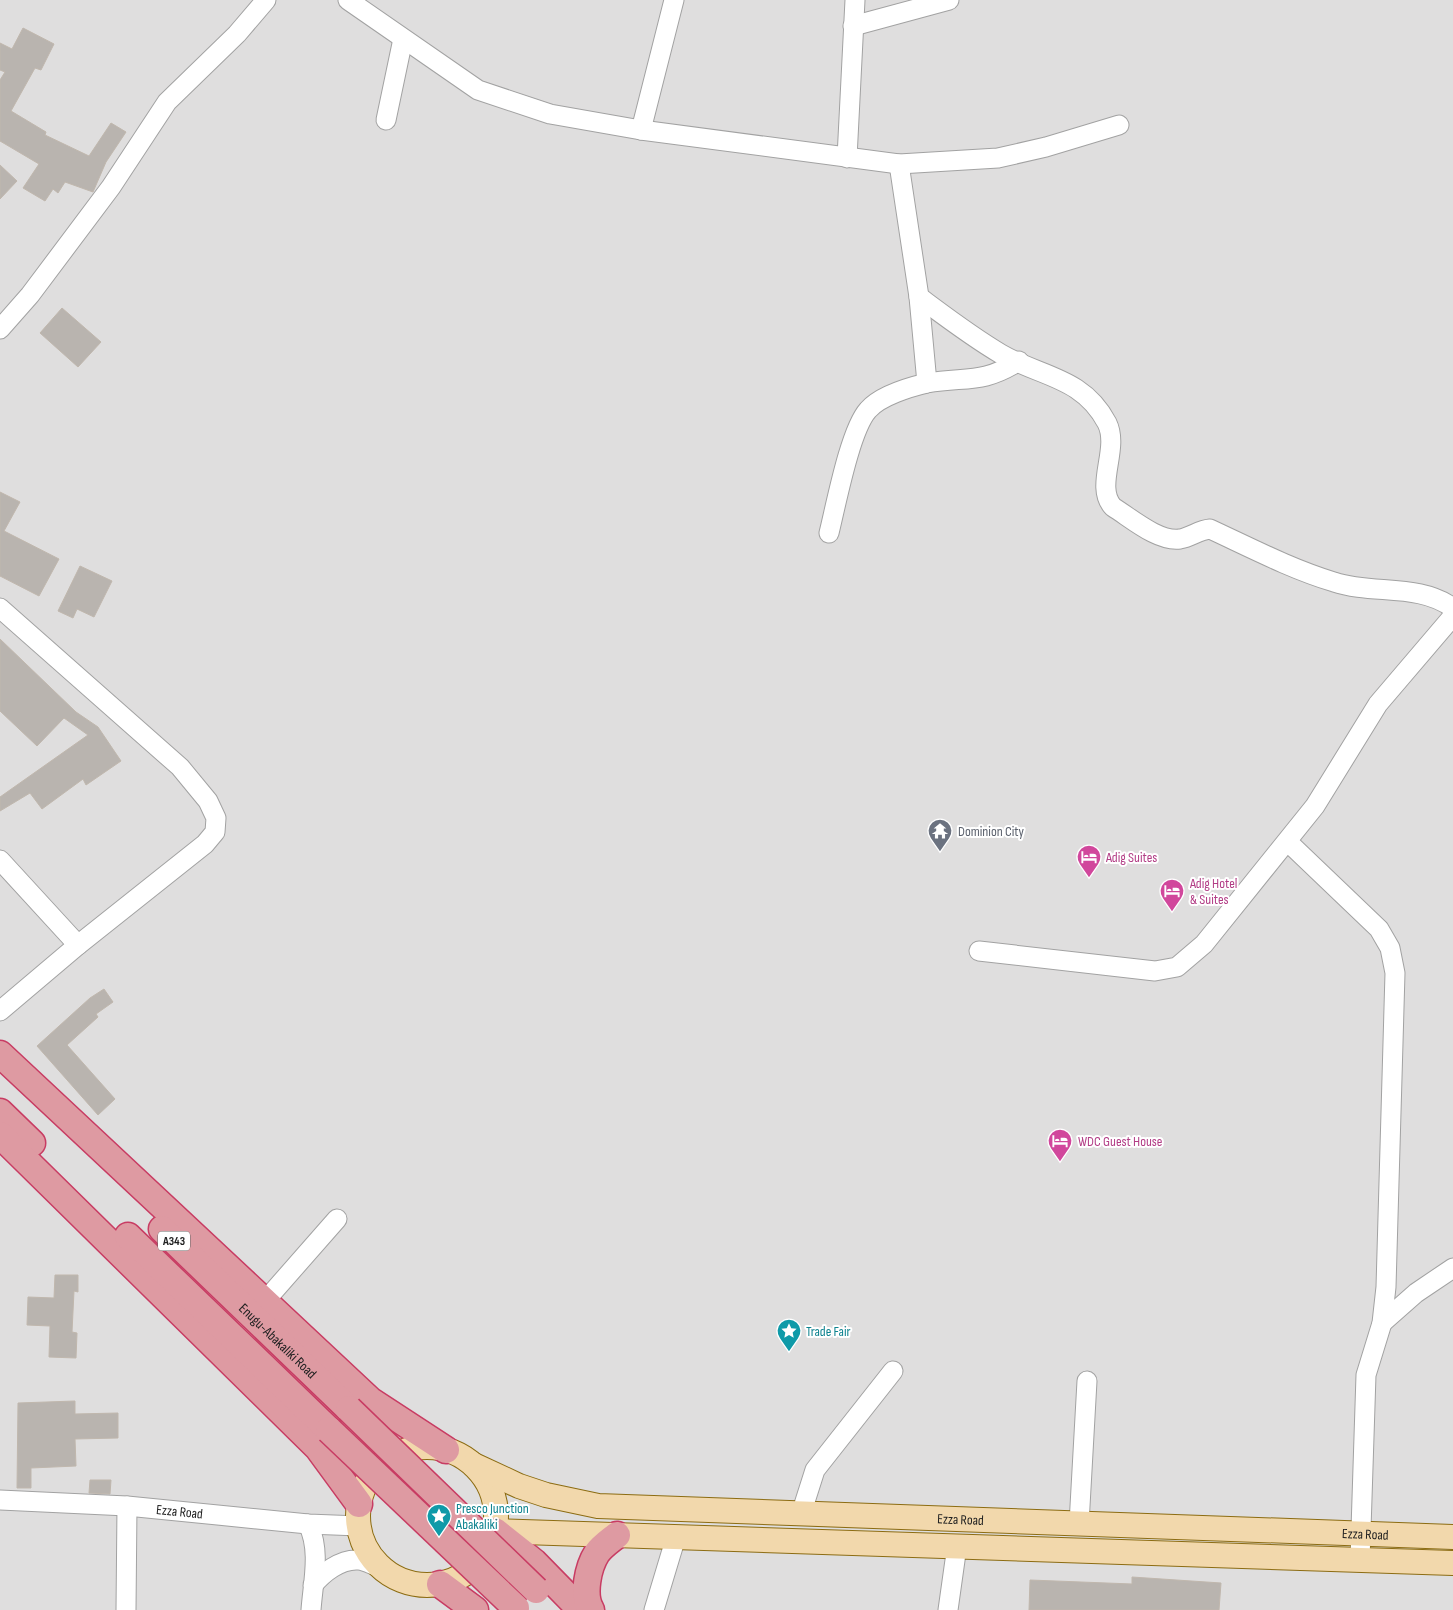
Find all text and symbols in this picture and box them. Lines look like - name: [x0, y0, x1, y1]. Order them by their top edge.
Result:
- temple icon: Dominion City: [927, 818, 953, 852]
- place label: Dominion City: [958, 823, 1025, 840]
- hotel icon: Adig Suites: [1076, 844, 1102, 878]
- place label: Adig Suites: [1105, 849, 1157, 866]
- place label: Adig Hotel & Suites: [1189, 875, 1237, 908]
- hotel icon: Adig Hotel & Suites: [1159, 878, 1185, 912]
- hotel icon: WDC Guest House: [1047, 1128, 1073, 1162]
- place label: WDC Guest House: [1078, 1133, 1162, 1150]
- road number: A343: [158, 1232, 190, 1250]
- street label: Enugu-Abakaliki Road: [236, 1299, 320, 1382]
- place icon: Trade Fair: [776, 1318, 802, 1352]
- place label: Trade Fair: [806, 1323, 851, 1340]
- street label: Ezza Road: [155, 1500, 204, 1522]
- place label: Presco Junction Abakaliki: [455, 1500, 529, 1533]
- place icon: Presco Junction Abakaliki: [426, 1503, 452, 1537]
- street label: Ezza Road: [937, 1510, 984, 1528]
- street label: Ezza Road: [1342, 1524, 1389, 1543]

